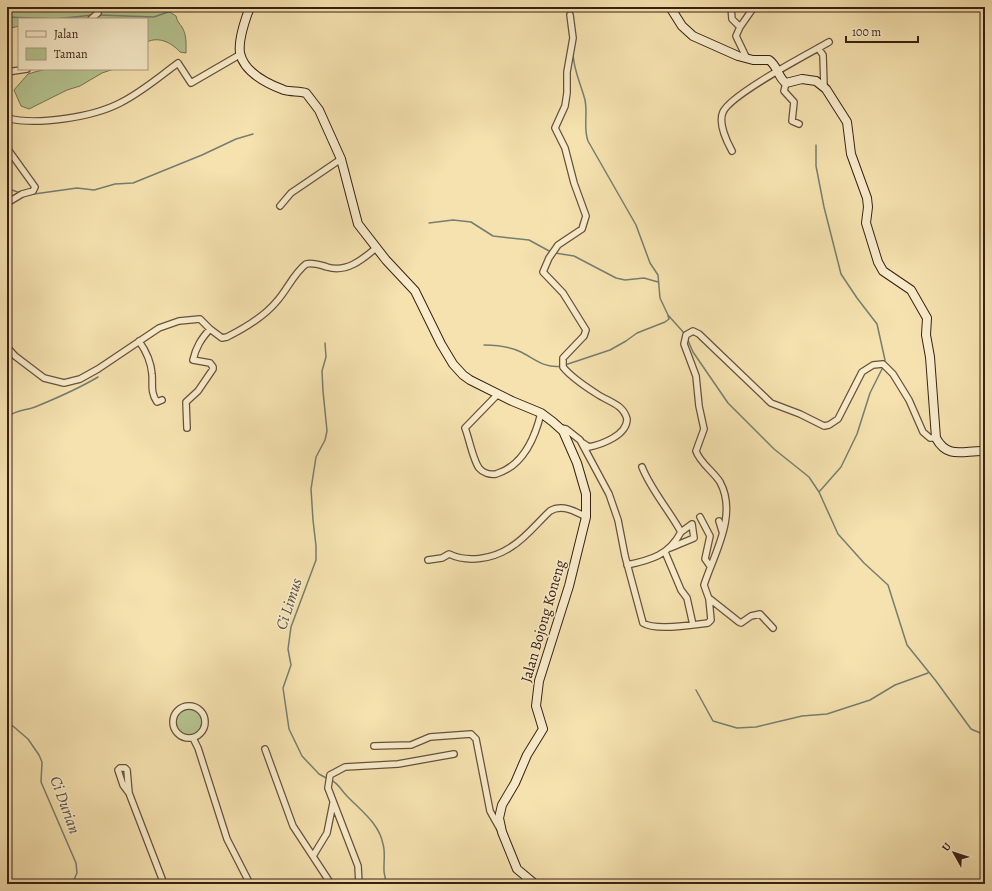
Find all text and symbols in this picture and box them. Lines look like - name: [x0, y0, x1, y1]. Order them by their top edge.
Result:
- legend: [18, 18, 148, 70]
- scale bar: [846, 18, 918, 44]
- text: 100 m: [852, 24, 881, 40]
- text: Jalan: [54, 26, 79, 42]
- text: Taman: [54, 46, 88, 62]
- street label: Jalan Bojong Koneng: [516, 557, 570, 685]
- water label: Ci Limus: [270, 575, 308, 633]
- water label: Ci Durian: [44, 773, 86, 837]
- north arrow: [934, 833, 974, 873]
- text: U: [939, 839, 955, 855]

